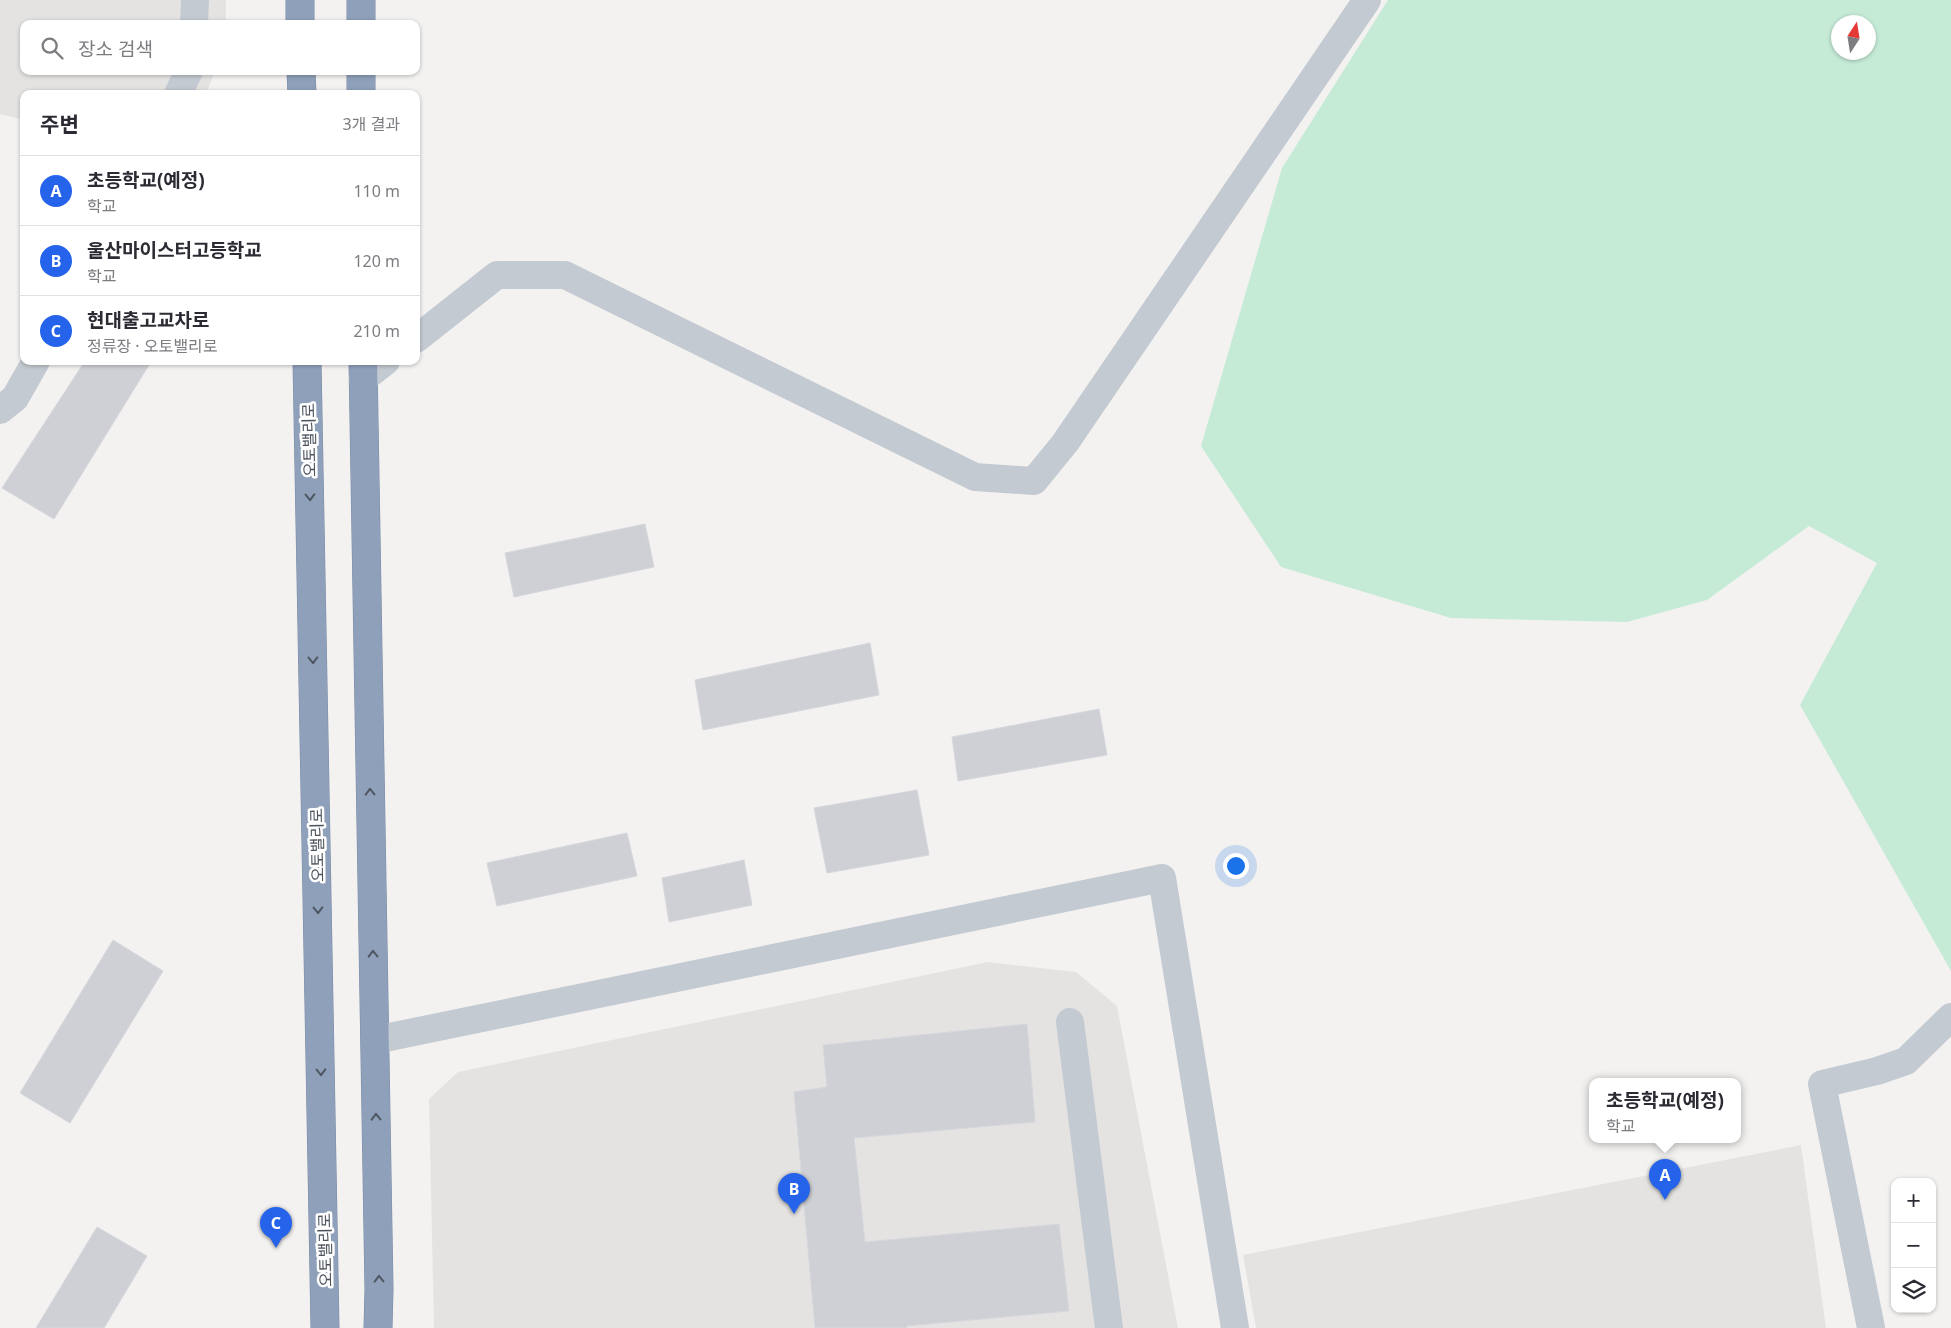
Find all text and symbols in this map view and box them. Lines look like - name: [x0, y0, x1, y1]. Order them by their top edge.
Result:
- north arrow: [1831, 15, 1876, 60]
- search box: [20, 20, 420, 75]
- icon: search: [38, 34, 66, 62]
- text: 장소 검색: [78, 36, 153, 62]
- text: 주변: [40, 110, 79, 138]
- text: 3개 결과: [343, 113, 400, 135]
- text: 초등학교(예정): [87, 167, 205, 193]
- text: A: [50, 180, 62, 202]
- text: 110 m: [353, 180, 400, 202]
- text: 학교: [87, 195, 116, 217]
- text: 울산마이스터고등학교: [87, 237, 262, 263]
- text: B: [51, 250, 61, 272]
- text: 120 m: [353, 250, 400, 272]
- text: 학교: [87, 265, 116, 287]
- text: 현대출고교차로: [87, 307, 209, 333]
- text: C: [51, 320, 61, 342]
- text: 210 m: [353, 320, 400, 342]
- text: 정류장 · 오토밸리로: [87, 335, 217, 357]
- street label: 오토밸리로: [297, 403, 321, 477]
- one-way arrow: [305, 494, 315, 502]
- one-way arrow: [308, 656, 318, 664]
- one-way arrow: [365, 788, 376, 796]
- street label: 오토밸리로: [305, 808, 329, 882]
- your location: [1223, 853, 1249, 879]
- one-way arrow: [313, 906, 323, 914]
- one-way arrow: [368, 950, 378, 958]
- one-way arrow: [316, 1069, 326, 1077]
- popup: [1589, 1078, 1741, 1143]
- text: 초등학교(예정): [1606, 1087, 1724, 1113]
- one-way arrow: [371, 1113, 381, 1120]
- text: 학교: [1606, 1115, 1636, 1137]
- pin: A: [1649, 1159, 1681, 1200]
- pin: B: [778, 1173, 810, 1214]
- map controls: [1891, 1178, 1936, 1313]
- button: +: [1891, 1178, 1936, 1223]
- pin: C: [260, 1207, 292, 1248]
- street label: 오토밸리로: [313, 1213, 337, 1287]
- button: −: [1891, 1223, 1936, 1268]
- button: layers: [1891, 1268, 1936, 1313]
- one-way arrow: [374, 1275, 384, 1283]

